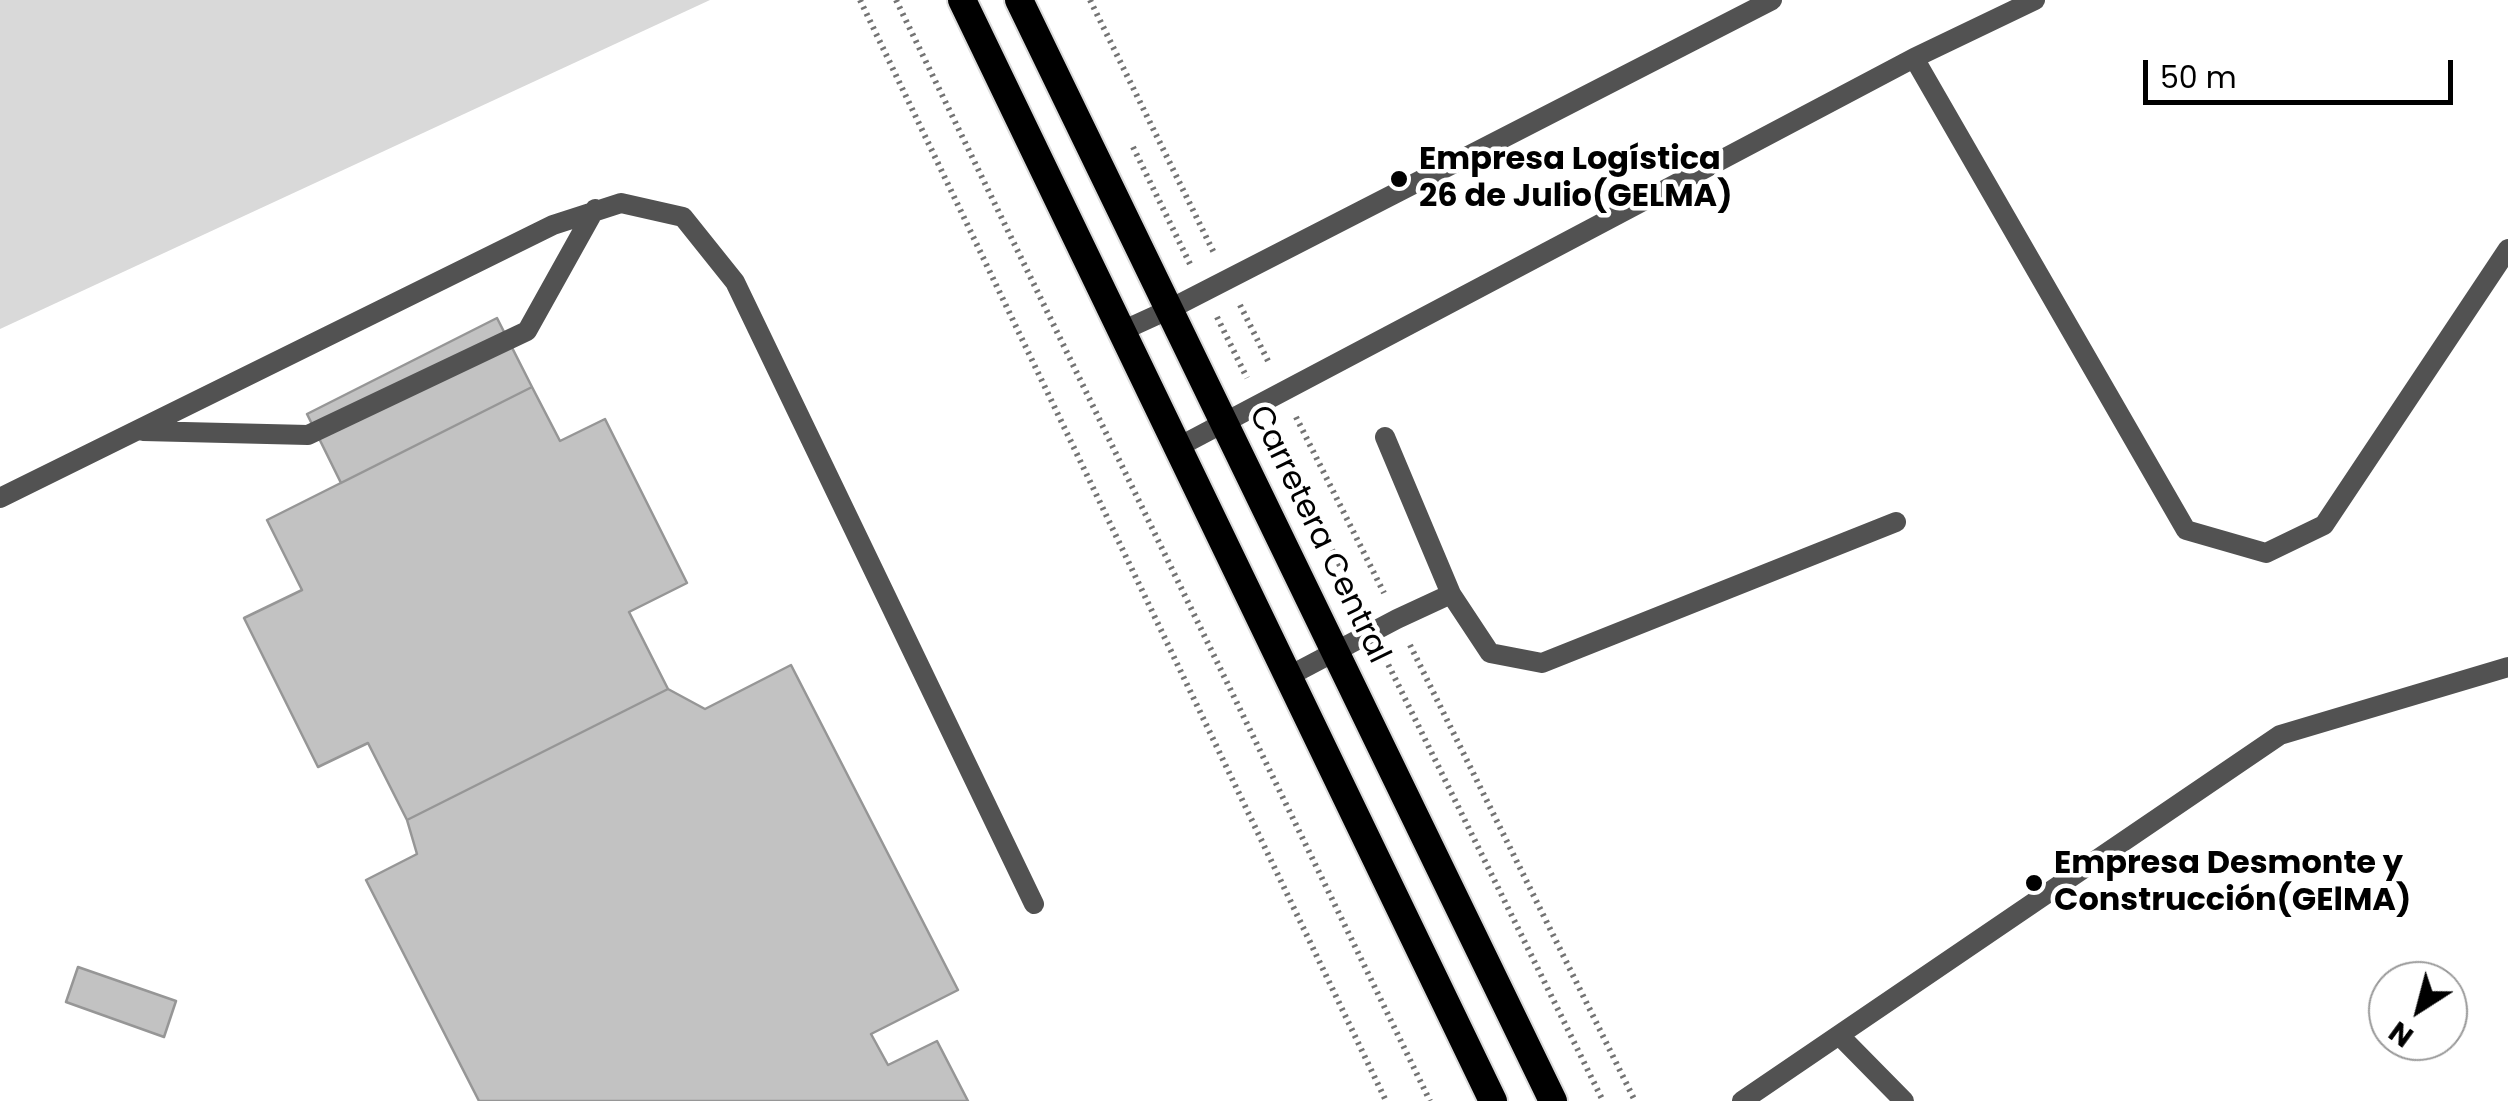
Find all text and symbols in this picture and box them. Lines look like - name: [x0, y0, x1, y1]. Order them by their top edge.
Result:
- scale bar: [2148, 40, 2458, 102]
- text: 50 m: [2160, 56, 2237, 99]
- place label: Empresa Logística 26 de Julio(GELMA): [1419, 142, 1732, 217]
- marker: Empresa Logística 26 de Julio(GELMA): [1388, 168, 1410, 190]
- street label: Carretera Central: [1239, 400, 1397, 670]
- place label: Empresa Desmonte y Construcción(GElMA): [2054, 846, 2411, 921]
- marker: Empresa Desmonte y Construcción(GElMA): [2023, 872, 2045, 894]
- north arrow: [2368, 961, 2468, 1061]
- text: N: [2381, 1012, 2421, 1056]

